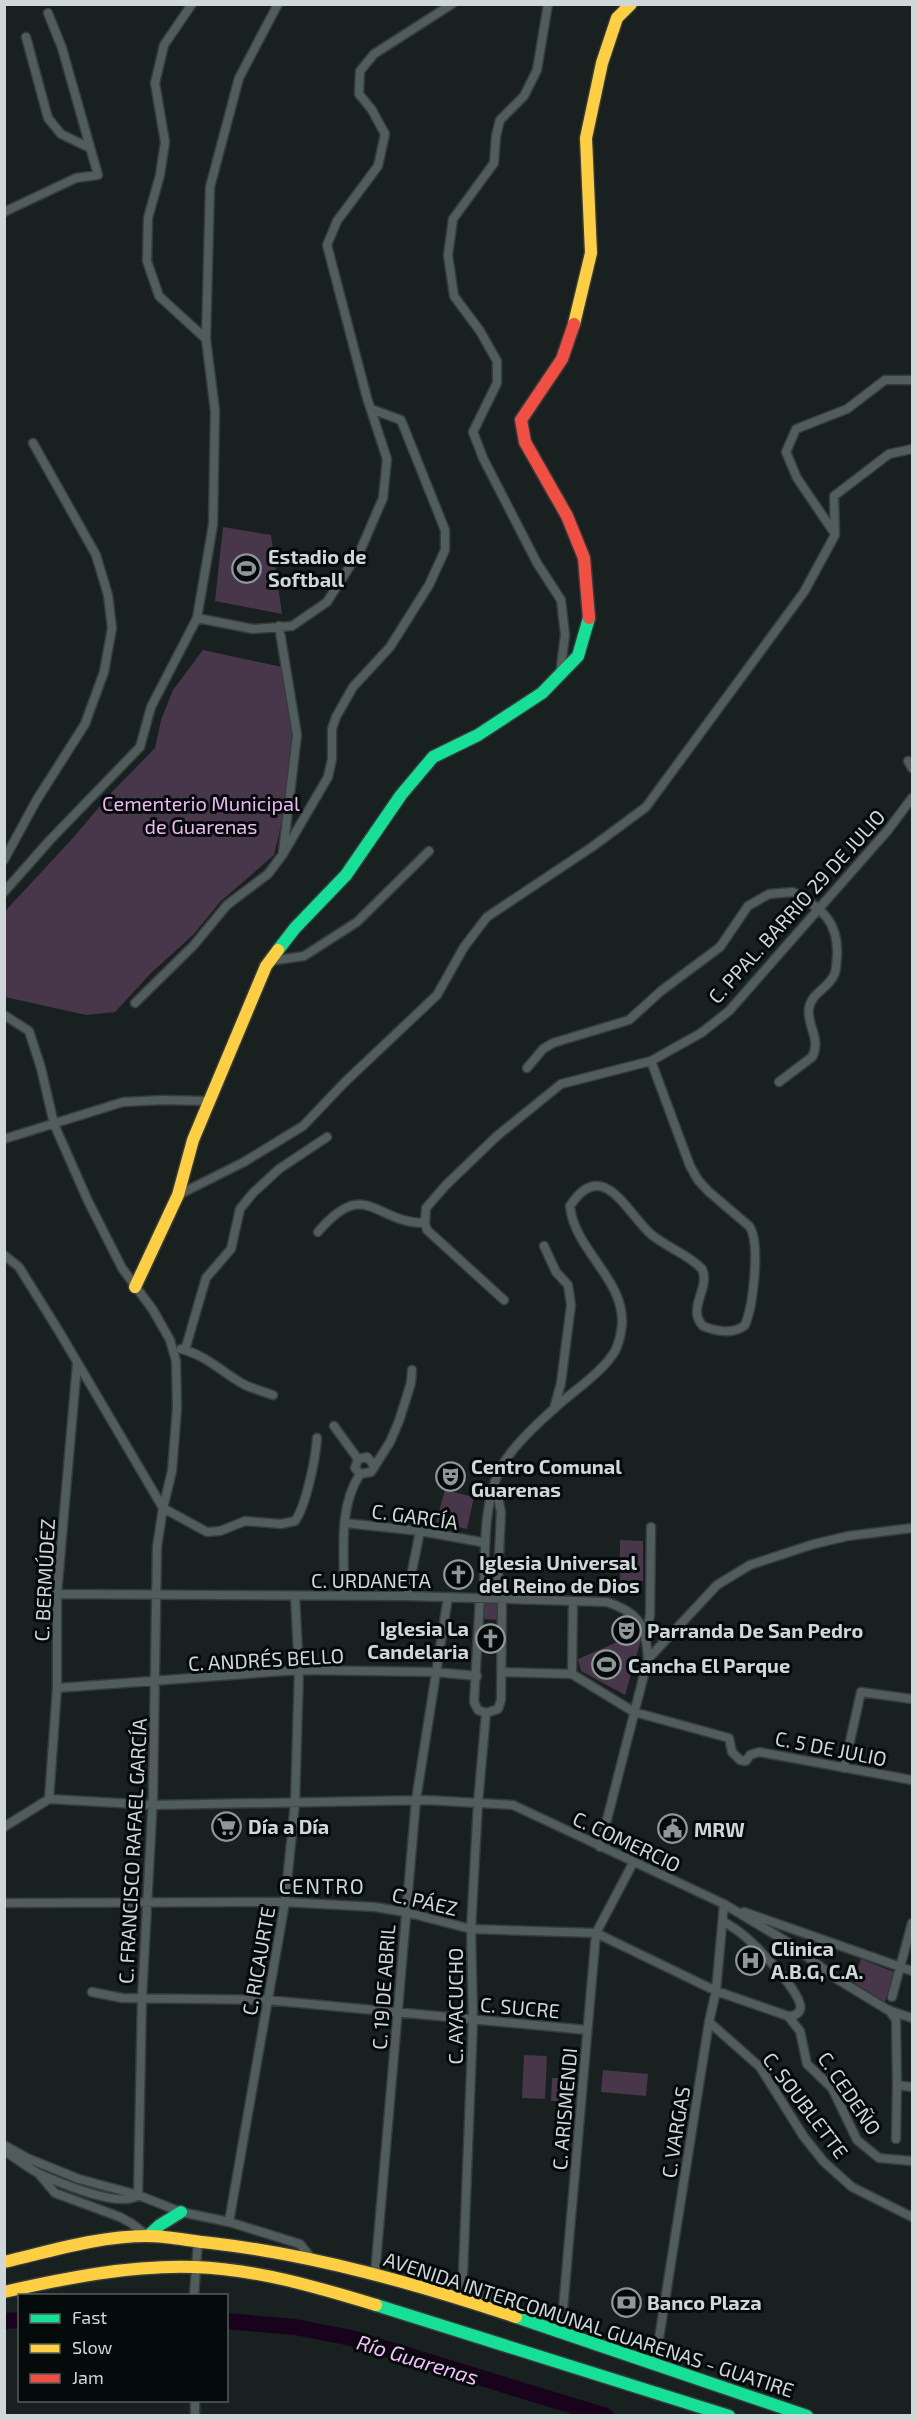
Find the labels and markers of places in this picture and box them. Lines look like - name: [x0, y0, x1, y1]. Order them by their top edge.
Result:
- place label: Estadio de Softball: [268, 544, 367, 591]
- sports icon: Estadio de Softball: [231, 552, 263, 584]
- place label: Centro Comunal Guarenas: [471, 1454, 622, 1501]
- theatre icon: Centro Comunal Guarenas: [434, 1461, 466, 1493]
- place label: Iglesia Universal del Reino de Dios: [479, 1550, 640, 1597]
- church icon: Iglesia Universal del Reino de Dios: [442, 1558, 474, 1590]
- theatre icon: Parranda De San Pedro: [610, 1614, 642, 1646]
- place label: Iglesia La Candelaria: [367, 1616, 469, 1663]
- place label: Parranda De San Pedro: [647, 1618, 863, 1642]
- church icon: Iglesia La Candelaria: [474, 1623, 506, 1655]
- sports icon: Cancha El Parque: [591, 1649, 623, 1681]
- place label: Cancha El Parque: [628, 1653, 790, 1677]
- supermarket icon: Día a Día: [211, 1810, 243, 1842]
- public building icon: MRW: [657, 1813, 689, 1845]
- place label: Día a Día: [248, 1814, 329, 1838]
- place label: MRW: [694, 1817, 745, 1841]
- place label: Clinica A.B.G, C.A.: [771, 1936, 863, 1983]
- hospital icon: Clinica A.B.G, C.A.: [734, 1944, 766, 1976]
- bank icon: Banco Plaza: [610, 2286, 642, 2318]
- place label: Banco Plaza: [647, 2290, 762, 2314]

